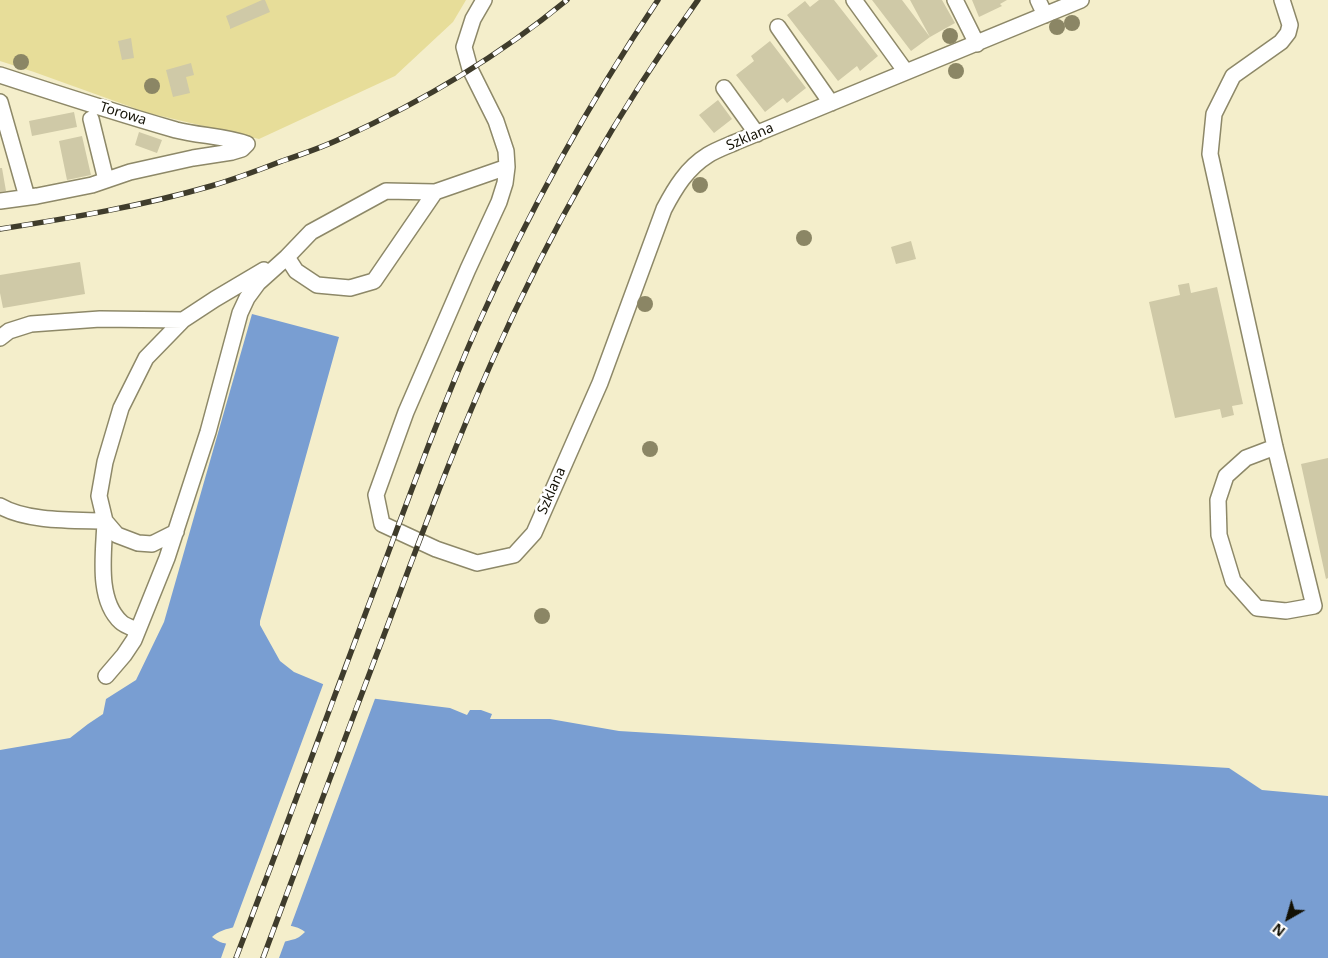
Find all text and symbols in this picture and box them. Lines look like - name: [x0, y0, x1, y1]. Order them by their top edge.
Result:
- street label: Torowa: [98, 99, 148, 129]
- street label: Szklana: [724, 120, 776, 154]
- street label: Szklana: [534, 465, 570, 517]
- north arrow: [1263, 893, 1313, 943]
- text: N: [1268, 919, 1289, 941]

